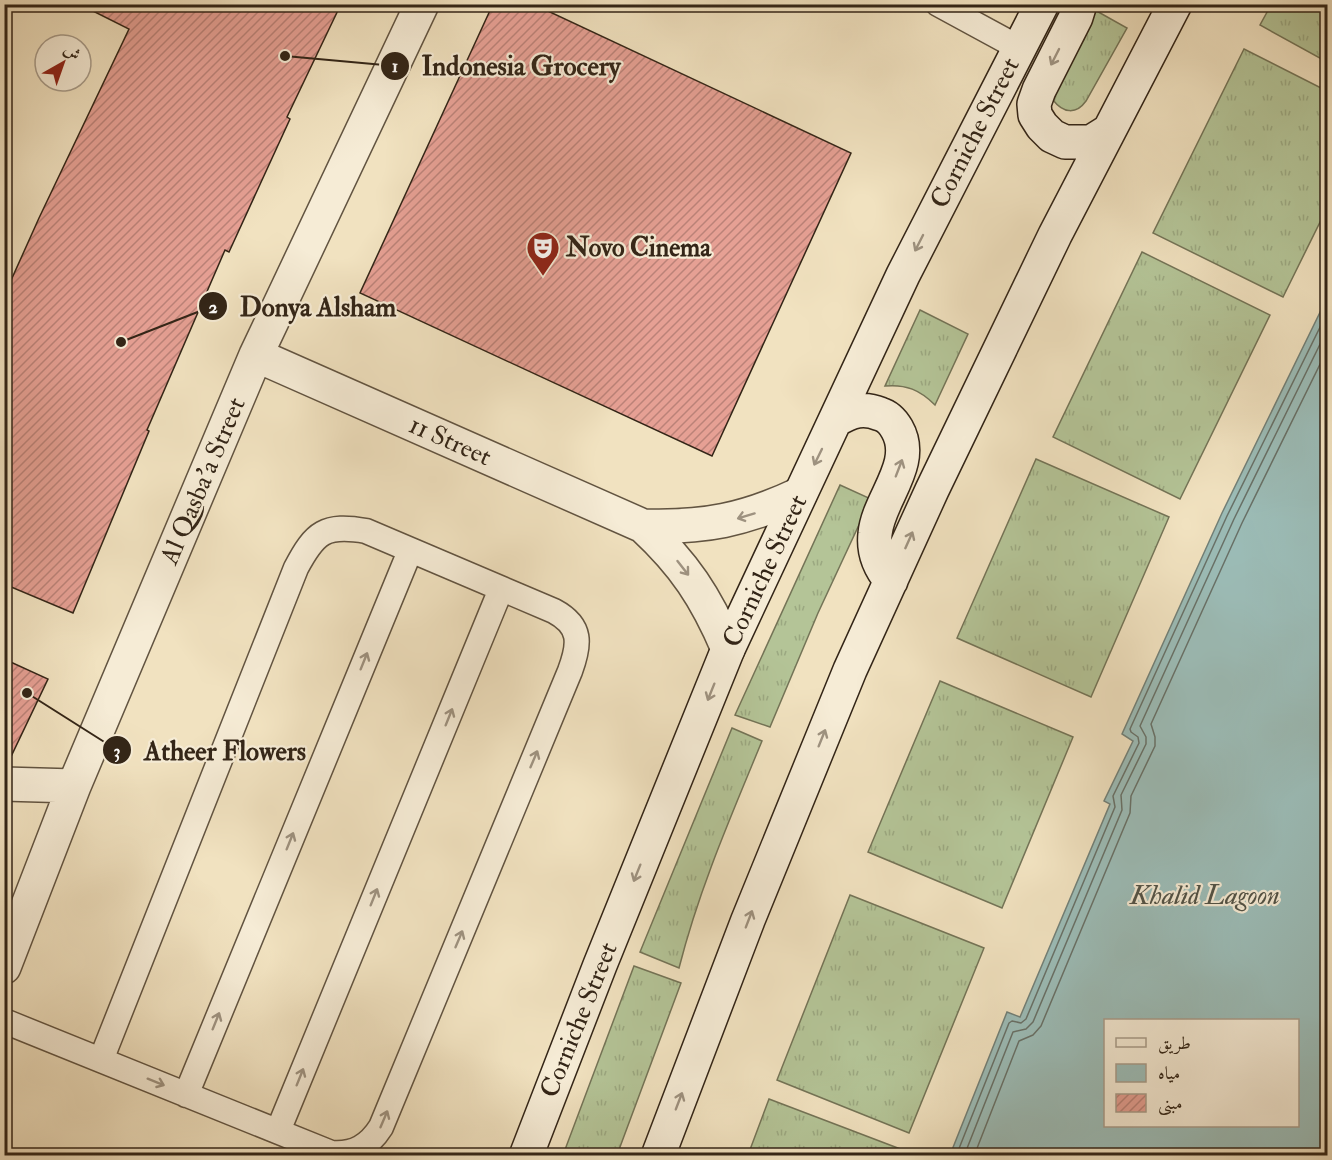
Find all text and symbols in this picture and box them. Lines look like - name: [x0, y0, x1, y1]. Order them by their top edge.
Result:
- north arrow: [33, 33, 93, 93]
- text: ش: [59, 40, 85, 65]
- callout: Indonesia Grocery: [380, 43, 633, 88]
- one-way arrow: [1049, 48, 1061, 66]
- text: Indonesia Grocery: [421, 50, 622, 84]
- street label: Corniche Street: [923, 52, 1027, 214]
- text: 1: [392, 55, 398, 78]
- theatre icon: Novo Cinema: [525, 230, 561, 277]
- place label: Novo Cinema: [565, 232, 712, 264]
- one-way arrow: [913, 234, 925, 252]
- callout: Donya Alsham: [198, 284, 409, 329]
- text: Donya Alsham: [240, 291, 397, 325]
- text: 2: [208, 296, 218, 319]
- street label: Al Qasba'a Street: [153, 393, 253, 570]
- street label: 11 Street: [404, 409, 496, 473]
- one-way arrow: [812, 448, 823, 466]
- one-way arrow: [894, 460, 905, 478]
- street label: Corniche Street: [716, 490, 814, 652]
- one-way arrow: [737, 511, 756, 522]
- one-way arrow: [904, 532, 916, 550]
- one-way arrow: [677, 560, 690, 576]
- one-way arrow: [359, 652, 370, 670]
- one-way arrow: [705, 682, 716, 701]
- one-way arrow: [444, 708, 455, 726]
- callout: Atheer Flowers: [102, 728, 318, 773]
- one-way arrow: [817, 729, 828, 748]
- text: Atheer Flowers: [143, 735, 306, 768]
- text: 3: [114, 740, 121, 763]
- one-way arrow: [529, 750, 540, 769]
- one-way arrow: [285, 832, 296, 851]
- one-way arrow: [631, 863, 642, 881]
- water label: Khalid Lagoon: [1128, 879, 1280, 912]
- one-way arrow: [369, 888, 380, 907]
- one-way arrow: [744, 910, 755, 928]
- one-way arrow: [454, 930, 465, 949]
- street label: Corniche Street: [533, 938, 625, 1102]
- one-way arrow: [211, 1013, 222, 1031]
- legend: [1104, 1019, 1299, 1127]
- text: طريق: [1158, 1032, 1191, 1055]
- text: مياه: [1158, 1062, 1180, 1085]
- one-way arrow: [295, 1069, 306, 1087]
- one-way arrow: [146, 1077, 164, 1088]
- one-way arrow: [674, 1092, 685, 1111]
- text: مبنى: [1158, 1092, 1183, 1116]
- one-way arrow: [379, 1110, 390, 1129]

